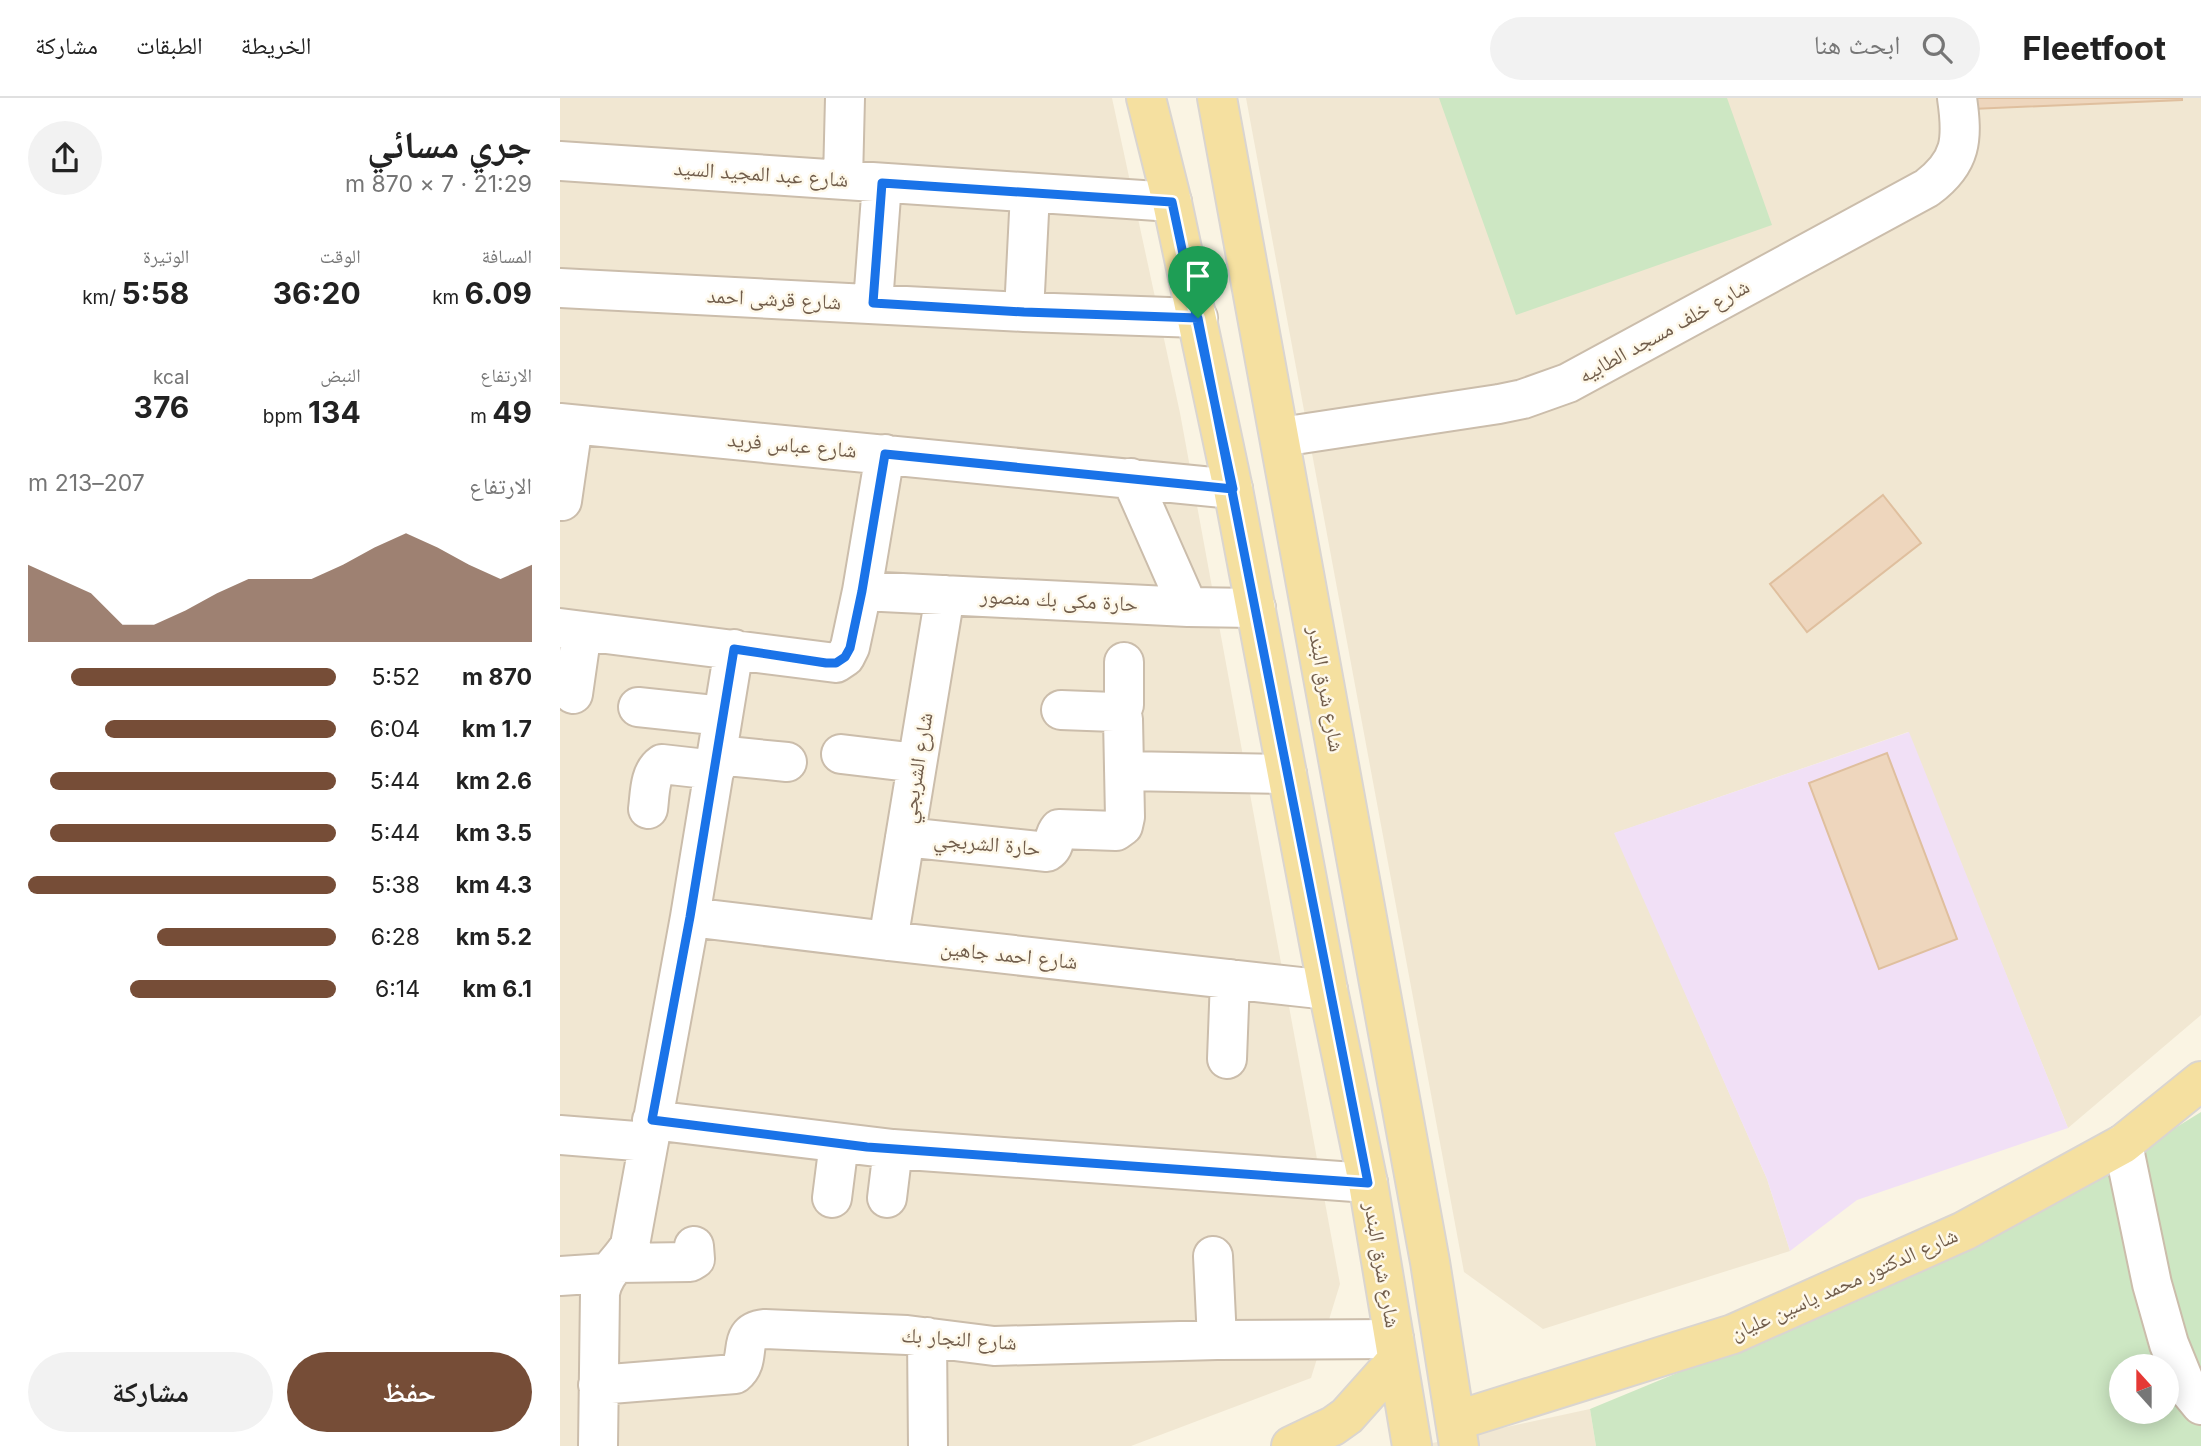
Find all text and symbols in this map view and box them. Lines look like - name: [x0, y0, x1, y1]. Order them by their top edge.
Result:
- search box: [1490, 17, 1980, 80]
- text: Fleetfoot: [2022, 28, 2166, 68]
- text: ابحث هنا: [1814, 29, 1900, 60]
- icon: search: [1918, 29, 1956, 67]
- text: مشاركة: [35, 31, 98, 60]
- text: الطبقات: [136, 31, 203, 60]
- text: الخريطة: [241, 31, 311, 60]
- button: share: [28, 121, 102, 195]
- text: جري مسائي: [367, 121, 532, 167]
- street label: شارع عبد المجيد السيد: [673, 155, 849, 193]
- text: 21:29 · 7 × 870 m: [345, 170, 532, 198]
- text: الوتيرة: [143, 245, 189, 268]
- text: الوقت: [320, 245, 361, 268]
- text: المسافة: [482, 245, 532, 268]
- pin: [1168, 246, 1228, 318]
- icon: arrive: [1179, 257, 1217, 295]
- street label: شارع خلف مسجد الطابيه: [1574, 273, 1754, 389]
- text: 5:58: [121, 275, 189, 311]
- text: 36:20: [273, 275, 361, 311]
- text: 6.09: [465, 275, 532, 311]
- street label: شارع قرشى احمد: [706, 283, 842, 315]
- text: /km: [82, 286, 121, 309]
- text: km: [432, 286, 465, 309]
- text: النبض: [320, 364, 361, 387]
- text: الارتفاع: [480, 364, 532, 387]
- text: kcal: [153, 366, 189, 389]
- text: 376: [134, 389, 189, 425]
- text: 134: [308, 394, 361, 430]
- text: 49: [492, 394, 532, 430]
- text: bpm: [263, 405, 308, 428]
- text: m: [470, 405, 492, 428]
- street label: شارع عباس فريد: [726, 426, 858, 464]
- text: 207–213 m: [28, 469, 145, 497]
- text: الارتفاع: [469, 472, 532, 500]
- street label: حارة مكى بك منصور: [978, 583, 1139, 617]
- street label: شارع شرق البندر: [1302, 623, 1350, 754]
- text: 5:52: [371, 663, 420, 691]
- text: 870 m: [462, 663, 532, 691]
- street label: شارع الشربجي: [895, 711, 942, 826]
- text: 6:04: [370, 715, 420, 743]
- text: 1.7 km: [462, 715, 532, 743]
- text: 5:44: [370, 767, 420, 795]
- text: 2.6 km: [456, 767, 532, 795]
- text: 5:44: [370, 819, 420, 847]
- text: 3.5 km: [456, 819, 532, 847]
- street label: حارة الشربجي: [932, 826, 1042, 865]
- text: 5:38: [371, 871, 420, 899]
- text: 4.3 km: [455, 871, 532, 899]
- text: 6:28: [371, 923, 420, 951]
- text: 5.2 km: [456, 923, 532, 951]
- street label: شارع احمد جاهين: [939, 935, 1079, 975]
- text: 6:14: [375, 975, 420, 1003]
- text: 6.1 km: [462, 975, 532, 1003]
- street label: شارع شرق البندر: [1358, 1199, 1406, 1330]
- street label: شارع الدكتور محمد ياسين عليان: [1726, 1222, 1962, 1346]
- street label: شارع النجار بك: [900, 1322, 1018, 1356]
- button: مشاركة: [28, 1352, 273, 1432]
- button: حفظ: [287, 1352, 532, 1432]
- north arrow: [2109, 1354, 2179, 1424]
- map controls: [2109, 1354, 2179, 1424]

